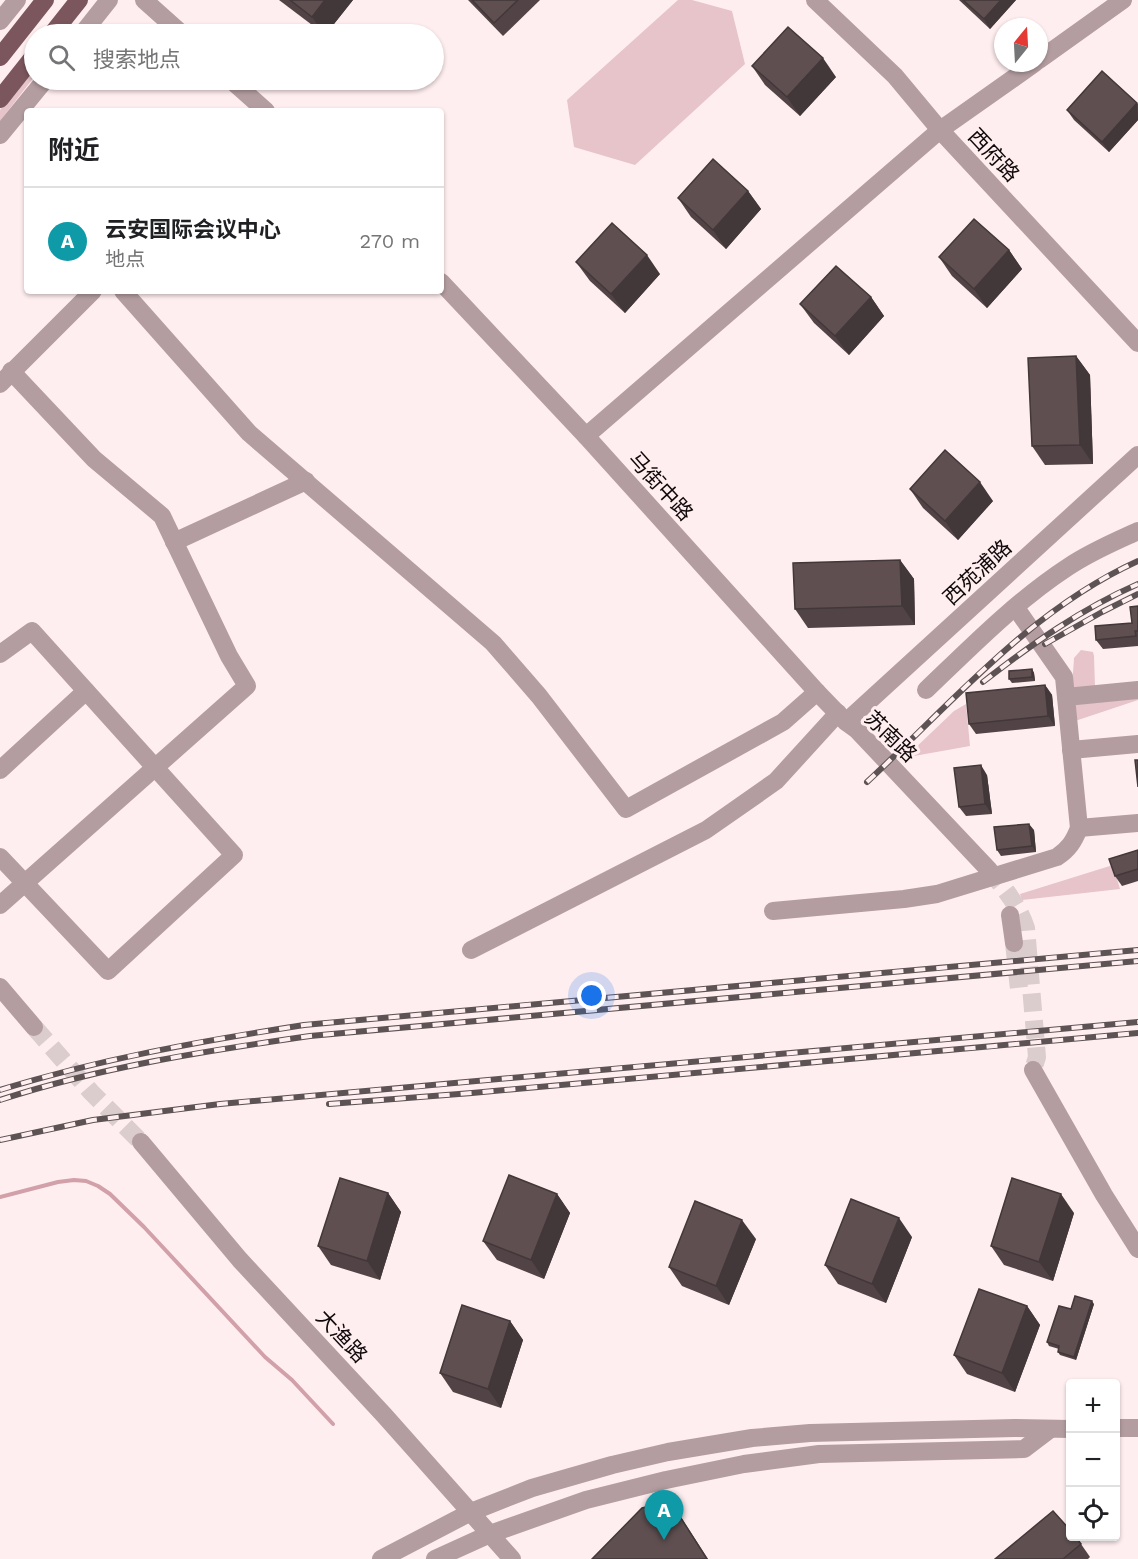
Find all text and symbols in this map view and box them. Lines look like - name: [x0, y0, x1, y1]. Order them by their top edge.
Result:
- north arrow: [994, 18, 1048, 72]
- search box: [24, 24, 444, 90]
- icon: search: [45, 41, 78, 74]
- text: 搜索地点: [93, 47, 181, 72]
- street label: 西府路: [963, 123, 1025, 187]
- text: 附近: [48, 135, 100, 165]
- text: 云安国际会议中心: [105, 217, 281, 242]
- text: A: [61, 229, 74, 253]
- text: 270 m: [360, 229, 420, 253]
- text: 地点: [105, 247, 145, 271]
- street label: 马街中路: [624, 446, 698, 526]
- street label: 西苑浦路: [938, 534, 1016, 610]
- street label: 苏南路: [860, 705, 922, 767]
- your location: [577, 981, 606, 1010]
- street label: 大渔路: [311, 1304, 373, 1368]
- map controls: [1066, 1379, 1120, 1541]
- button: +: [1066, 1379, 1120, 1433]
- button: −: [1066, 1433, 1120, 1487]
- button: locate: [1066, 1487, 1120, 1541]
- pin: A: [644, 1490, 684, 1540]

